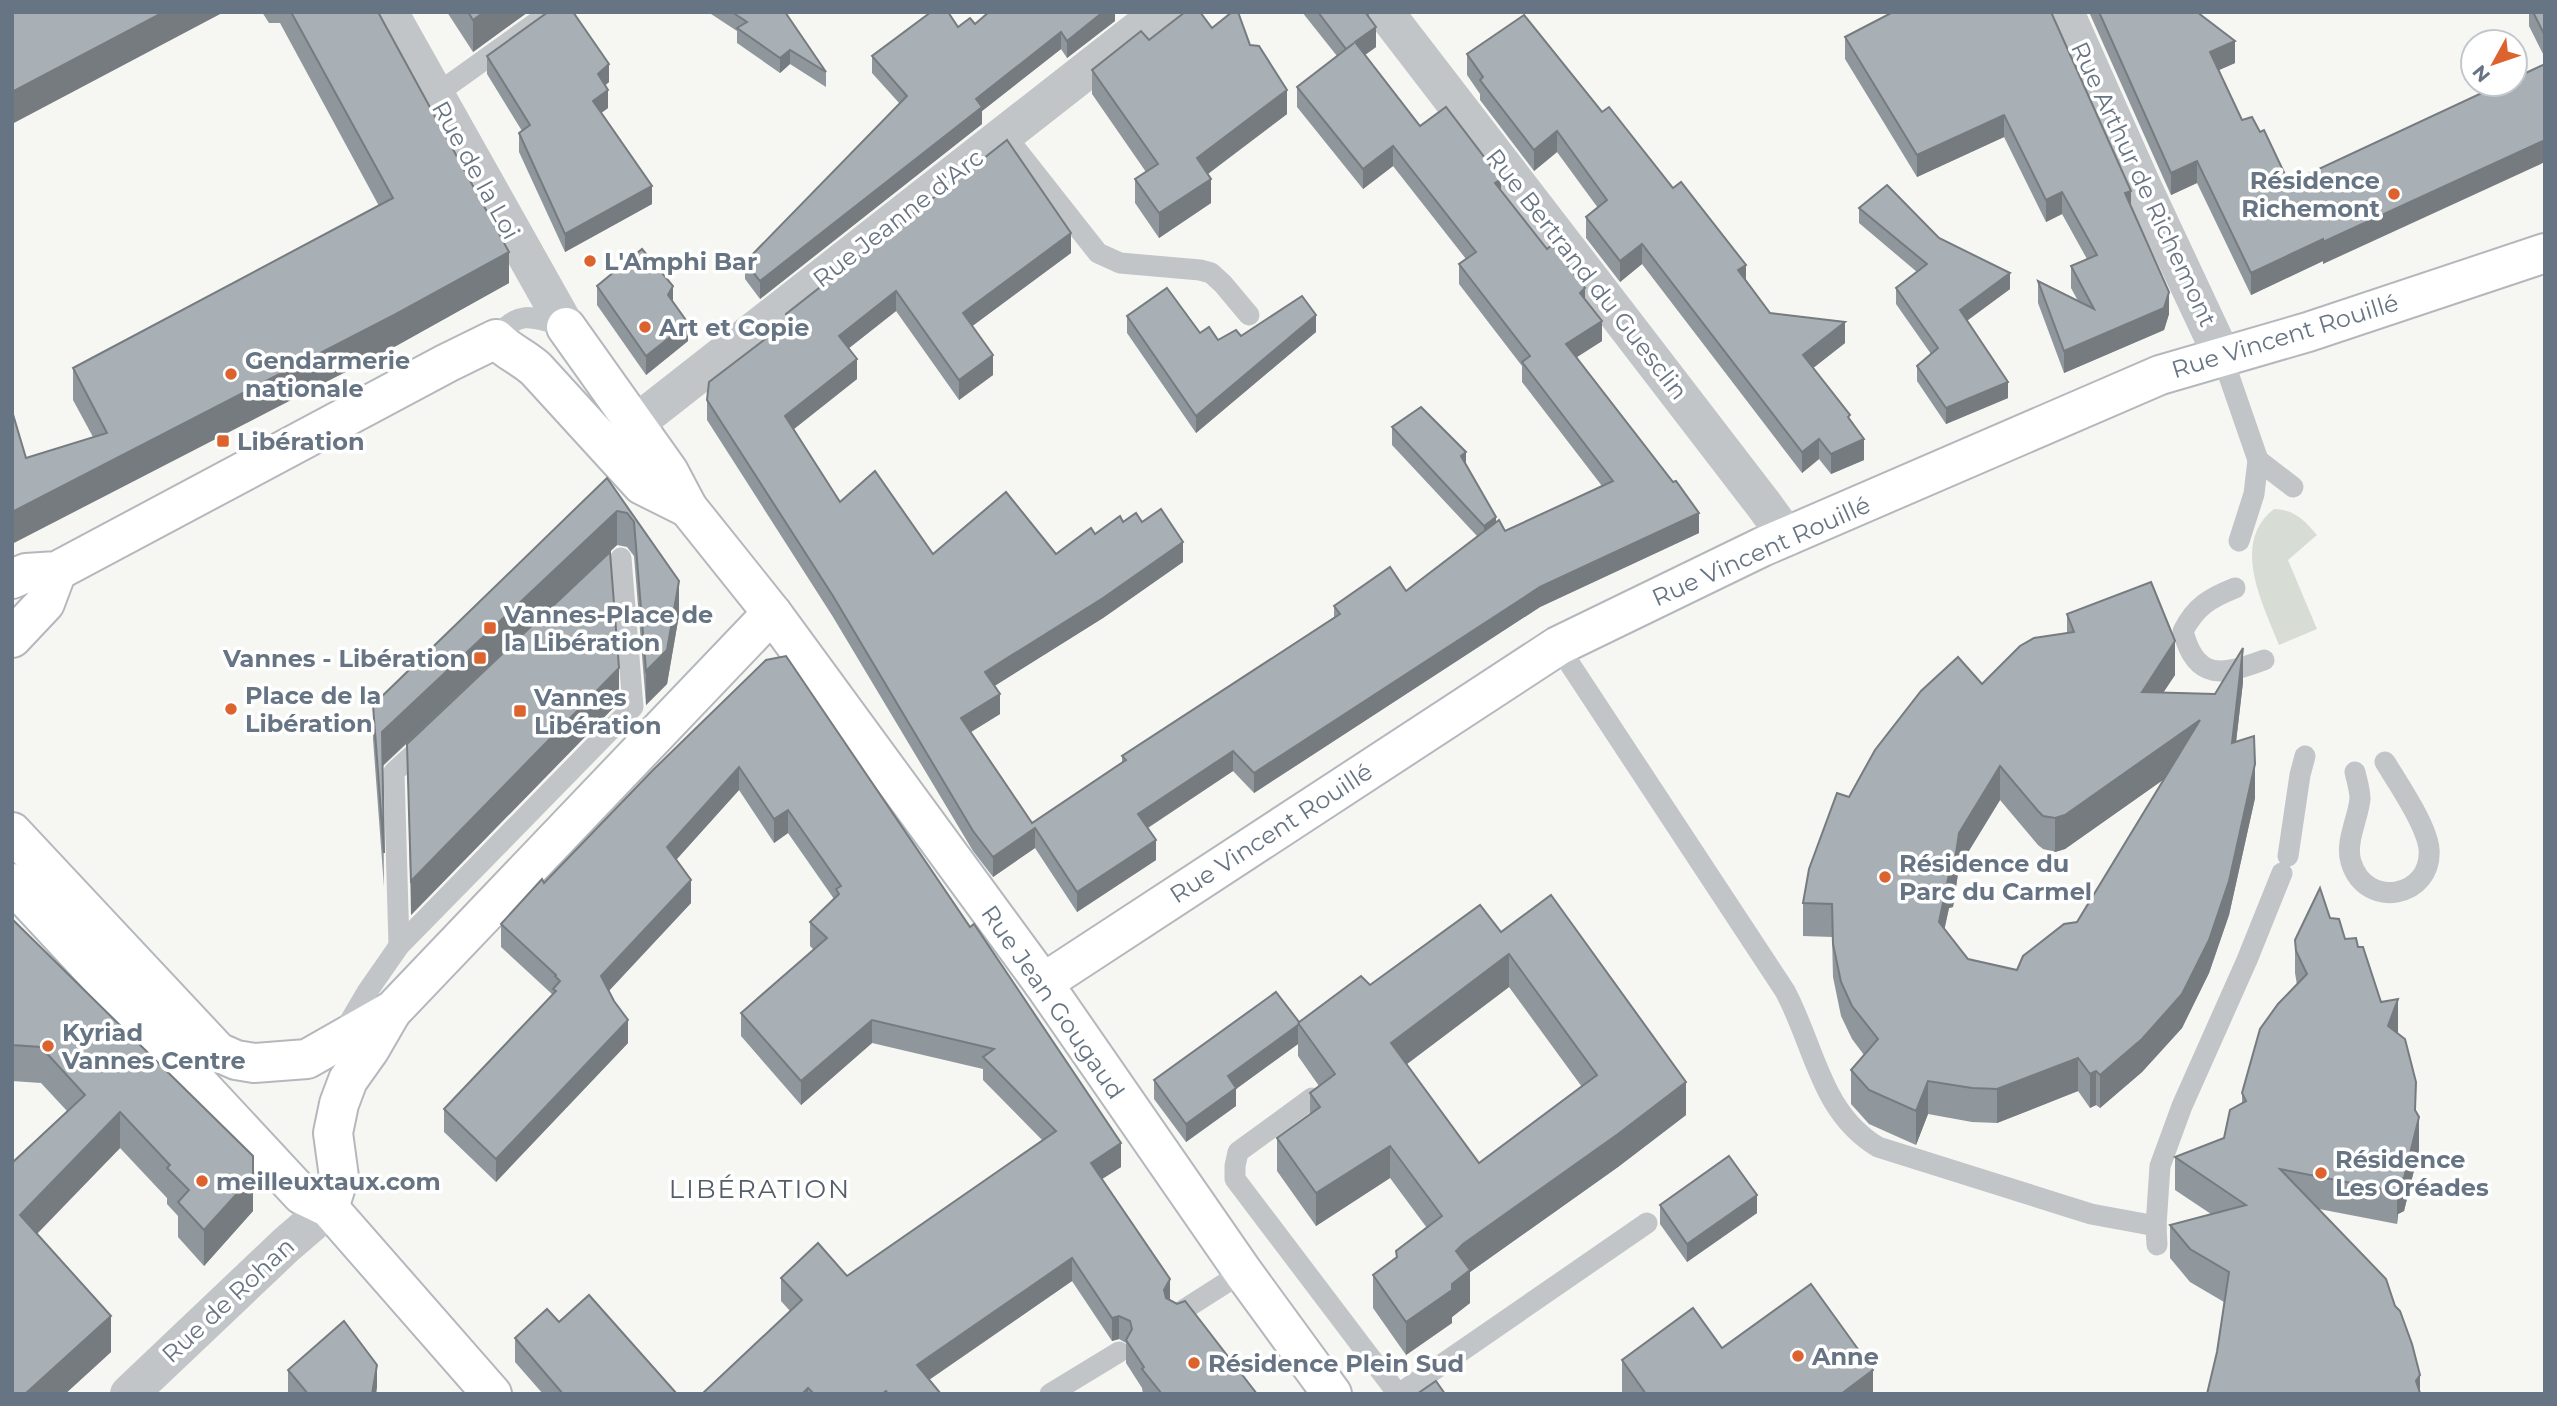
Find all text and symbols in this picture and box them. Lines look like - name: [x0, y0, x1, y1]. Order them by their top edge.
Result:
- north arrow: [2459, 28, 2529, 98]
- street label: Rue Arthur de Richemont: [2065, 37, 2223, 331]
- text: N: [2468, 60, 2495, 87]
- street label: Rue de la Loi: [426, 96, 526, 244]
- street label: Rue Jeanne d'Arc: [807, 143, 989, 293]
- street label: Rue Bertrand du Guesclin: [1480, 143, 1694, 405]
- place label: Résidence Richemont: [2241, 166, 2381, 223]
- marker: Résidence Richemont: [2386, 186, 2402, 202]
- place label: L'Amphi Bar: [604, 247, 757, 276]
- marker: L'Amphi Bar: [582, 253, 598, 269]
- street label: Rue Vincent Rouillé: [2168, 288, 2402, 384]
- place label: Art et Copie: [658, 313, 809, 342]
- marker: Art et Copie: [637, 319, 653, 335]
- place label: Gendarmerie nationale: [245, 346, 410, 403]
- marker: Gendarmerie nationale: [223, 366, 239, 382]
- place label: Libération: [237, 427, 365, 456]
- marker: Libération: [215, 433, 231, 449]
- street label: Rue Vincent Rouillé: [1647, 490, 1875, 612]
- place label: Vannes-Place de la Libération: [503, 600, 713, 657]
- marker: Vannes-Place de la Libération: [482, 620, 498, 636]
- place label: Vannes - Libération: [222, 644, 466, 673]
- marker: Vannes - Libération: [472, 650, 488, 666]
- place label: Place de la Libération: [245, 681, 381, 738]
- place label: Vannes Libération: [533, 683, 662, 740]
- marker: Place de la Libération: [223, 701, 239, 717]
- marker: Vannes Libération: [512, 703, 528, 719]
- street label: Rue Vincent Rouillé: [1164, 757, 1378, 909]
- place label: Résidence du Parc du Carmel: [1899, 849, 2092, 906]
- marker: Résidence du Parc du Carmel: [1877, 869, 1893, 885]
- street label: Rue Jean Gougaud: [975, 900, 1131, 1104]
- place label: Kyriad Vannes Centre: [61, 1018, 246, 1075]
- marker: Kyriad Vannes Centre: [40, 1038, 56, 1054]
- place label: Résidence Les Oréades: [2335, 1145, 2489, 1202]
- marker: Résidence Les Oréades: [2313, 1165, 2329, 1181]
- place label: meilleuxtaux.com: [216, 1167, 441, 1196]
- marker: meilleuxtaux.com: [194, 1173, 210, 1189]
- district label: LIBÉRATION: [669, 1173, 851, 1205]
- street label: Rue de Rohan: [156, 1231, 300, 1369]
- place label: Anne: [1811, 1342, 1879, 1371]
- marker: Anne: [1790, 1348, 1806, 1364]
- place label: Résidence Plein Sud: [1208, 1349, 1464, 1378]
- marker: Résidence Plein Sud: [1186, 1355, 1202, 1371]

